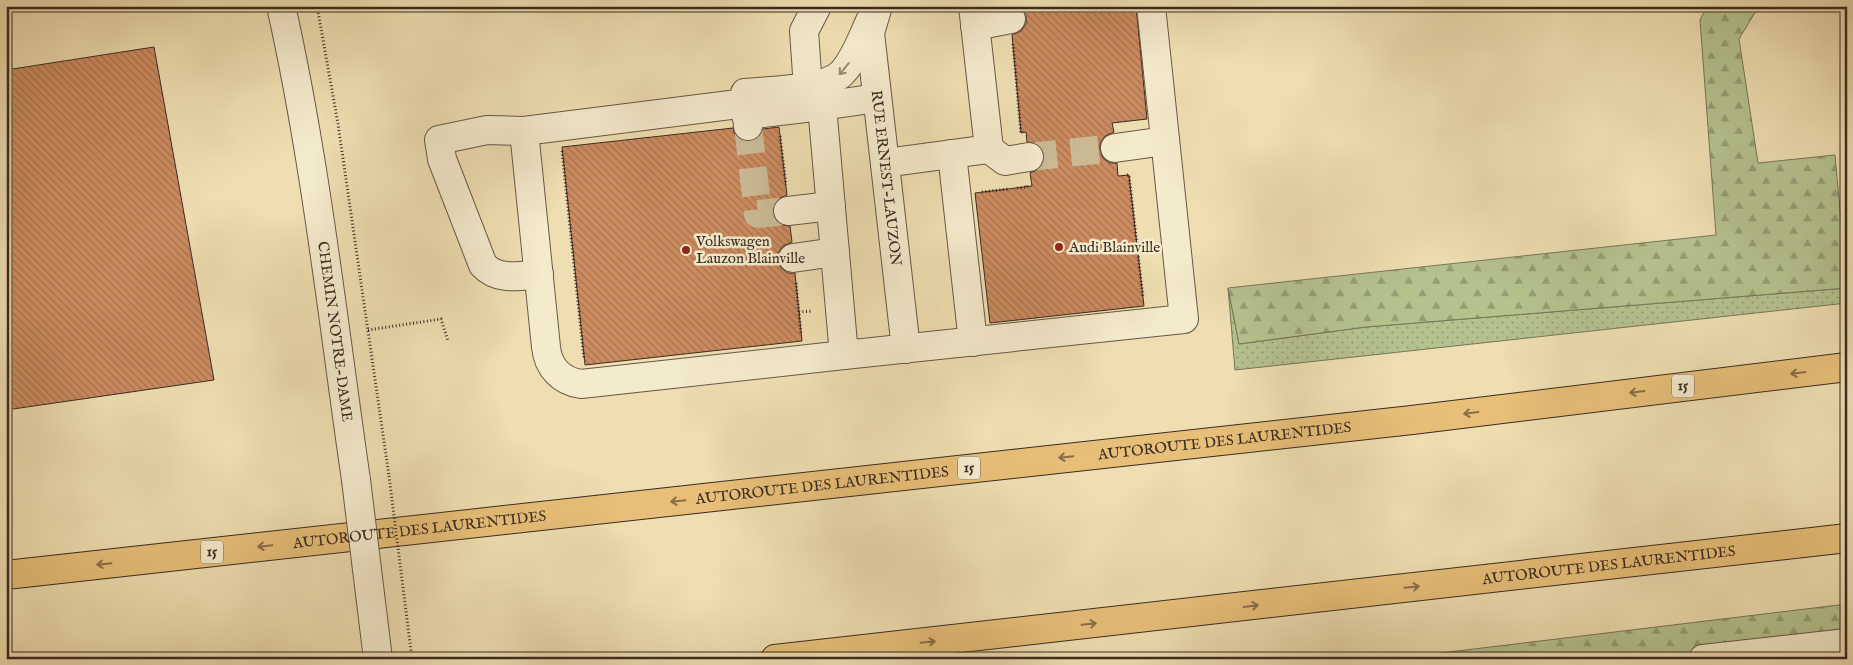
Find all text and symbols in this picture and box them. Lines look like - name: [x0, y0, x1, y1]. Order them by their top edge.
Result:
- one-way arrow: [838, 62, 849, 75]
- street label: RUE ERNEST-LAUZON: [867, 89, 906, 267]
- place label: Volkswagen Lauzon Blainville: [695, 232, 805, 268]
- place label: Audi Blainville: [1068, 238, 1160, 257]
- street label: CHEMIN NOTRE-DAME: [313, 240, 357, 423]
- marker: Audi Blainville: [1053, 241, 1065, 253]
- marker: Volkswagen Lauzon Blainville: [680, 244, 692, 256]
- one-way arrow: [1791, 368, 1807, 378]
- road number: 15: [1672, 374, 1694, 398]
- one-way arrow: [1629, 387, 1645, 397]
- one-way arrow: [1463, 408, 1479, 418]
- street label: AUTOROUTE DES LAURENTIDES: [1096, 417, 1352, 464]
- one-way arrow: [1058, 452, 1074, 462]
- road number: 15: [958, 456, 980, 479]
- street label: AUTOROUTE DES LAURENTIDES: [693, 462, 950, 509]
- one-way arrow: [670, 496, 686, 506]
- street label: AUTOROUTE DES LAURENTIDES: [291, 506, 547, 553]
- road number: 15: [201, 540, 223, 564]
- one-way arrow: [258, 541, 274, 551]
- street label: AUTOROUTE DES LAURENTIDES: [1480, 541, 1736, 589]
- one-way arrow: [96, 559, 112, 569]
- one-way arrow: [1404, 582, 1420, 592]
- one-way arrow: [1242, 601, 1258, 611]
- one-way arrow: [1081, 619, 1097, 629]
- one-way arrow: [919, 637, 935, 647]

